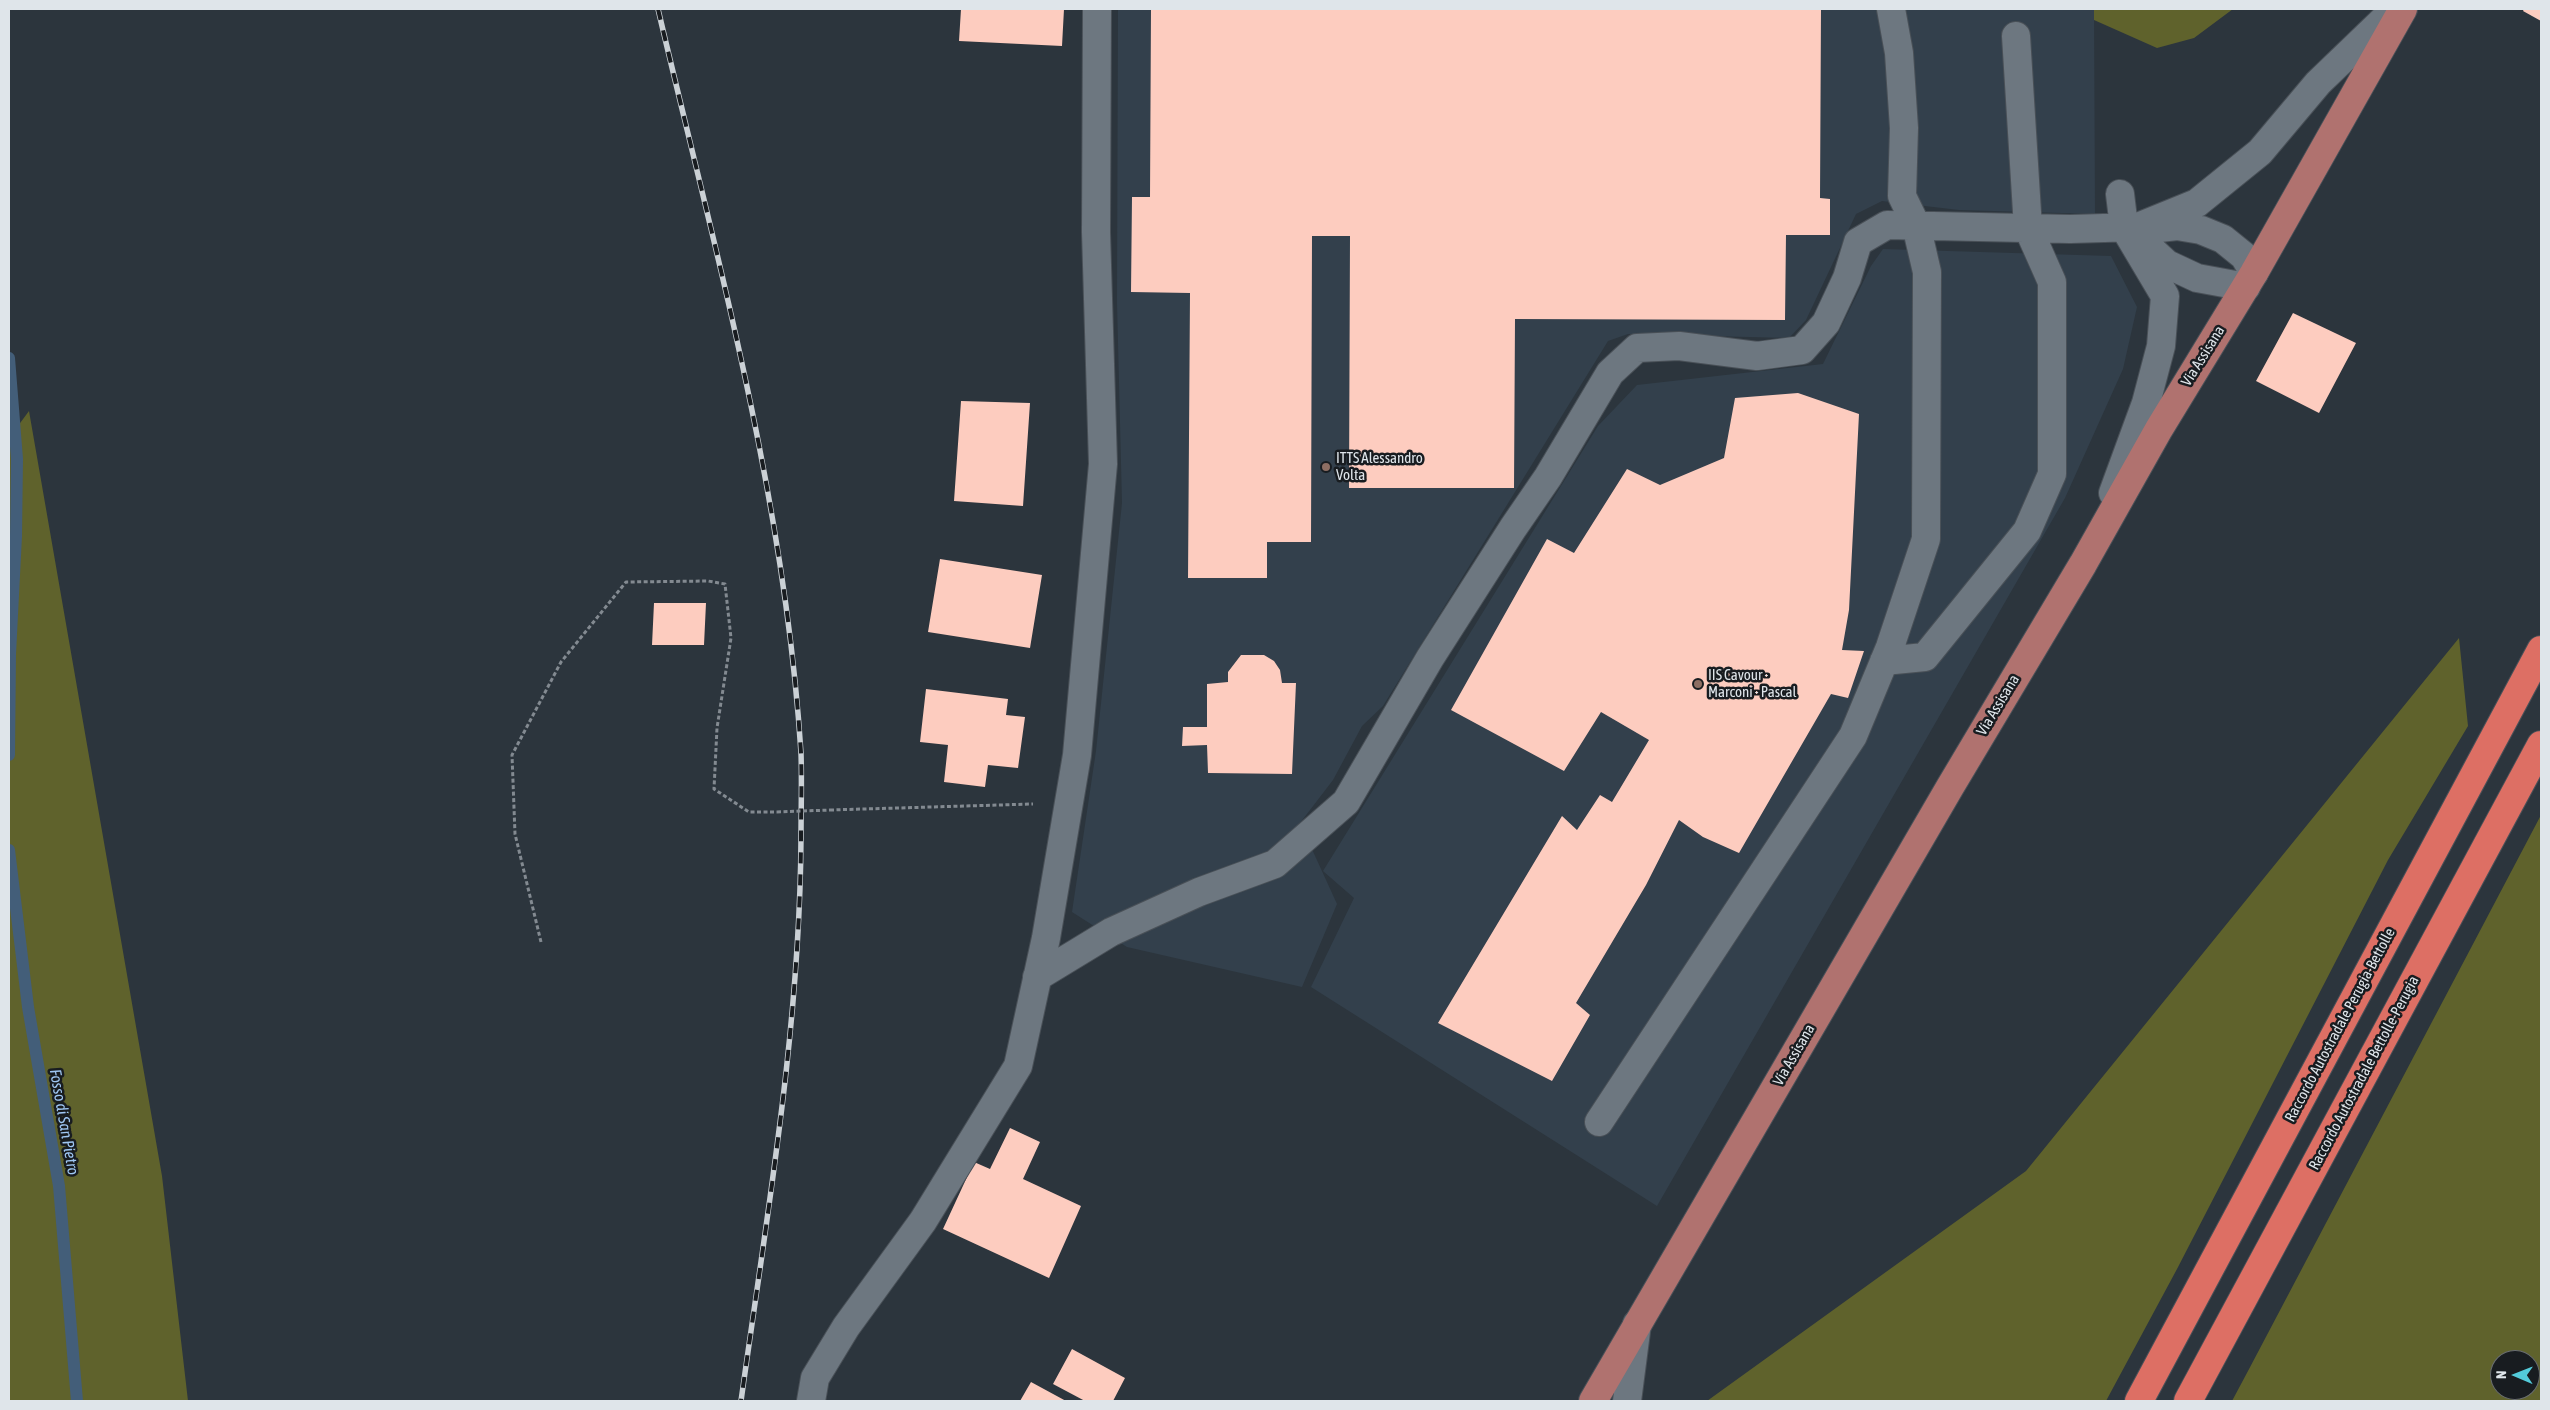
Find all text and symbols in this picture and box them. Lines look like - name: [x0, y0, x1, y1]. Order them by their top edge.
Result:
- street label: Via Assisana: [2177, 323, 2229, 389]
- place label: ITTS Alessandro Volta: [1336, 449, 1423, 484]
- marker: ITTS Alessandro Volta: [1320, 461, 1332, 473]
- place label: IIS Cavour - Marconi - Pascal: [1708, 666, 1796, 701]
- street label: Via Assisana: [1973, 671, 2023, 739]
- marker: IIS Cavour - Marconi - Pascal: [1692, 678, 1704, 690]
- street label: Raccordo Autostradale Perugia-Bettolle: [2281, 925, 2399, 1125]
- street label: Raccordo Autostradale Bettolle-Perugia: [2305, 973, 2423, 1173]
- street label: Via Assisana: [1769, 1021, 1819, 1089]
- water label: Fosso di San Pietro: [45, 1068, 83, 1176]
- north arrow: [2490, 1350, 2540, 1400]
- text: N: [2493, 1370, 2509, 1379]

